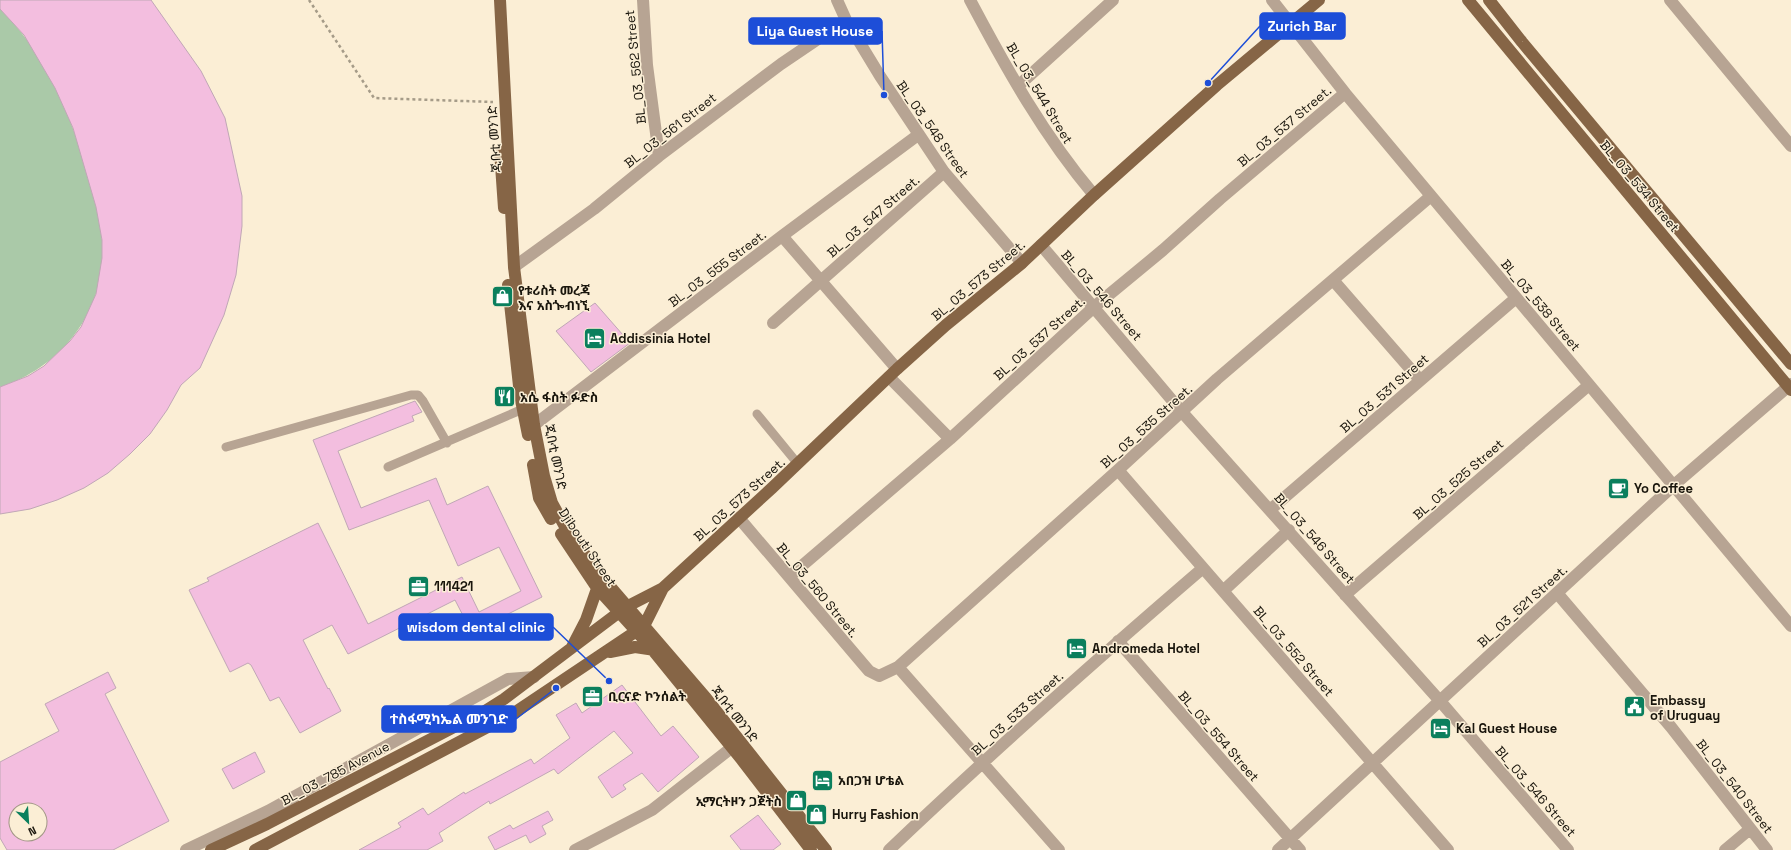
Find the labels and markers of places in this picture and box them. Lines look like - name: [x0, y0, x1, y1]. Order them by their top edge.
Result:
- callout: Zurich Bar: [1260, 13, 1345, 39]
- callout: Liya Guest House: [749, 18, 882, 44]
- place label: የቱሪስት መረጃ እና አስጐብነኚ: [518, 282, 590, 314]
- shop icon: የቱሪስት መረጃ እና አስጐብነኚ: [489, 284, 515, 310]
- hotel icon: Addissinia Hotel: [581, 325, 607, 351]
- place label: Addissinia Hotel: [610, 330, 711, 347]
- restaurant icon: አሴ ፋስት ፉድስ: [492, 384, 518, 410]
- place label: አሴ ፋስት ፉድስ: [520, 389, 598, 406]
- cafe icon: Yo Coffee: [1606, 475, 1632, 501]
- place label: Yo Coffee: [1634, 480, 1693, 497]
- office icon: 111421: [405, 573, 431, 599]
- place label: 111421: [434, 578, 474, 595]
- callout: wisdom dental clinic: [399, 614, 553, 640]
- hotel icon: Andromeda Hotel: [1064, 635, 1090, 661]
- place label: Andromeda Hotel: [1092, 640, 1200, 657]
- office icon: ቢርናድ ኮንሰልት: [580, 683, 606, 709]
- place label: ቢርናድ ኮንሰልት: [608, 688, 686, 705]
- place label: Embassy of Uruguay: [1650, 692, 1720, 724]
- public building icon: Embassy of Uruguay: [1621, 694, 1647, 720]
- callout: ተስፋሚካኤል መንገድ: [382, 706, 516, 732]
- hotel icon: Kal Guest House: [1428, 715, 1454, 741]
- place label: Kal Guest House: [1456, 720, 1557, 737]
- hotel icon: አበጋዝ ሆቴል: [809, 767, 835, 793]
- place label: አበጋዝ ሆቴል: [838, 772, 904, 789]
- shop icon: ኢማርትዞን ጋጀትስ: [784, 788, 810, 814]
- place label: ኢማርትዞን ጋጀትስ: [696, 793, 782, 810]
- shop icon: Hurry Fashion: [804, 801, 830, 827]
- place label: Hurry Fashion: [832, 806, 919, 823]

